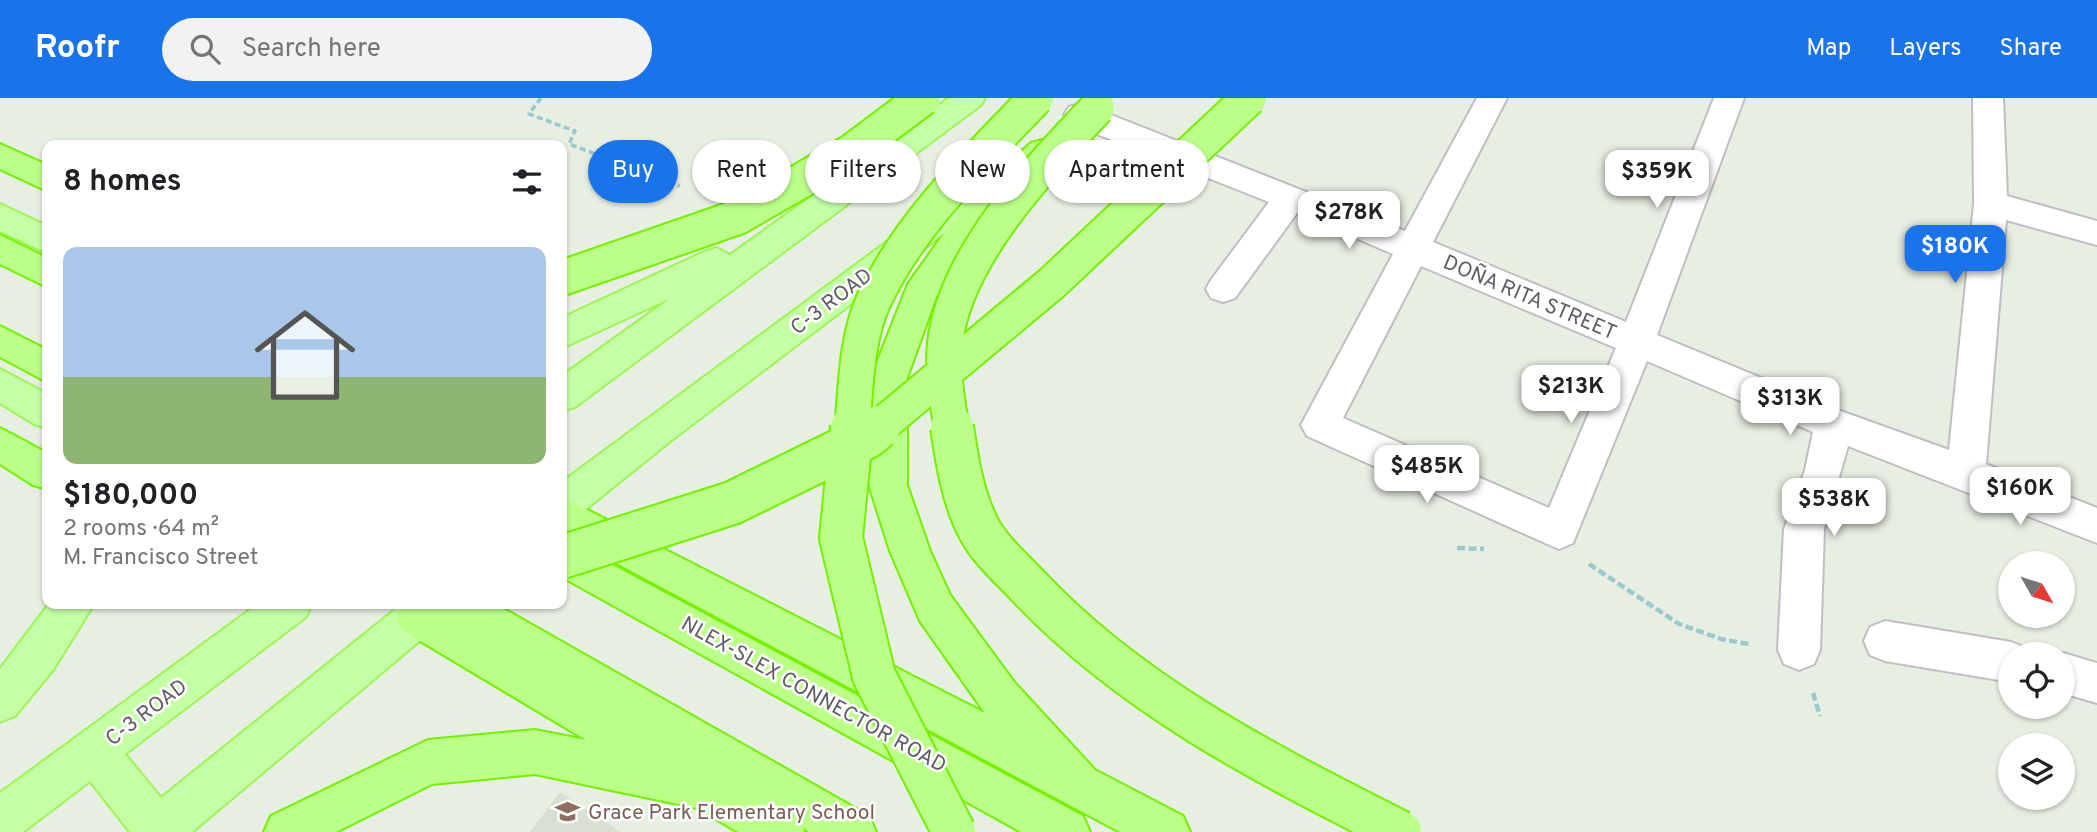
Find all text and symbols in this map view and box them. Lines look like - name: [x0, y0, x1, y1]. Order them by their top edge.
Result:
- search box: [162, 18, 652, 81]
- text: Roofr: [35, 28, 120, 70]
- icon: search: [186, 30, 224, 68]
- text: Search here: [242, 33, 381, 66]
- text: Map: [1806, 34, 1851, 64]
- text: Layers: [1889, 34, 1961, 64]
- text: Share: [1999, 34, 2062, 64]
- chip: Buy: [588, 140, 678, 203]
- chip: Rent: [692, 140, 791, 203]
- chip: Filters: [805, 140, 921, 203]
- chip: New: [935, 140, 1030, 203]
- chip: Apartment: [1044, 140, 1209, 203]
- pin: $359K: [1608, 150, 1706, 210]
- text: $359K: [1621, 158, 1693, 187]
- icon: filters: [508, 163, 546, 201]
- text: 8 homes: [63, 164, 182, 201]
- pin: $278K: [1300, 192, 1398, 251]
- text: $278K: [1314, 199, 1384, 228]
- pin: $180K: [1906, 226, 2004, 285]
- text: $180K: [1921, 233, 1989, 262]
- street label: DOÑA RITA STREET: [1439, 250, 1620, 347]
- street label: C-3 ROAD: [786, 263, 878, 342]
- icon: home: [242, 292, 368, 418]
- pin: $213K: [1522, 366, 1620, 425]
- text: $213K: [1537, 373, 1605, 402]
- pin: $313K: [1741, 378, 1839, 437]
- text: $313K: [1757, 385, 1823, 414]
- pin: $485K: [1378, 446, 1476, 505]
- text: $485K: [1390, 453, 1464, 482]
- pin: $160K: [1971, 468, 2069, 527]
- text: $160K: [1986, 475, 2054, 504]
- text: $180,000: [63, 478, 198, 515]
- pin: $538K: [1785, 478, 1883, 538]
- text: $538K: [1798, 486, 1870, 515]
- text: 2 rooms · 64 m²: [63, 515, 219, 544]
- text: M. Francisco Street: [63, 544, 258, 573]
- north arrow: [1998, 551, 2076, 628]
- map controls: [1998, 551, 2075, 810]
- street label: NLEX-SLEX CONNECTOR ROAD: [676, 611, 951, 780]
- button: locate: [1998, 642, 2075, 719]
- street label: C-3 ROAD: [101, 674, 193, 753]
- button: layers: [1998, 733, 2075, 810]
- school or university icon: Grace Park Elementary School: [554, 798, 582, 826]
- place label: Grace Park Elementary School: [588, 800, 875, 827]

